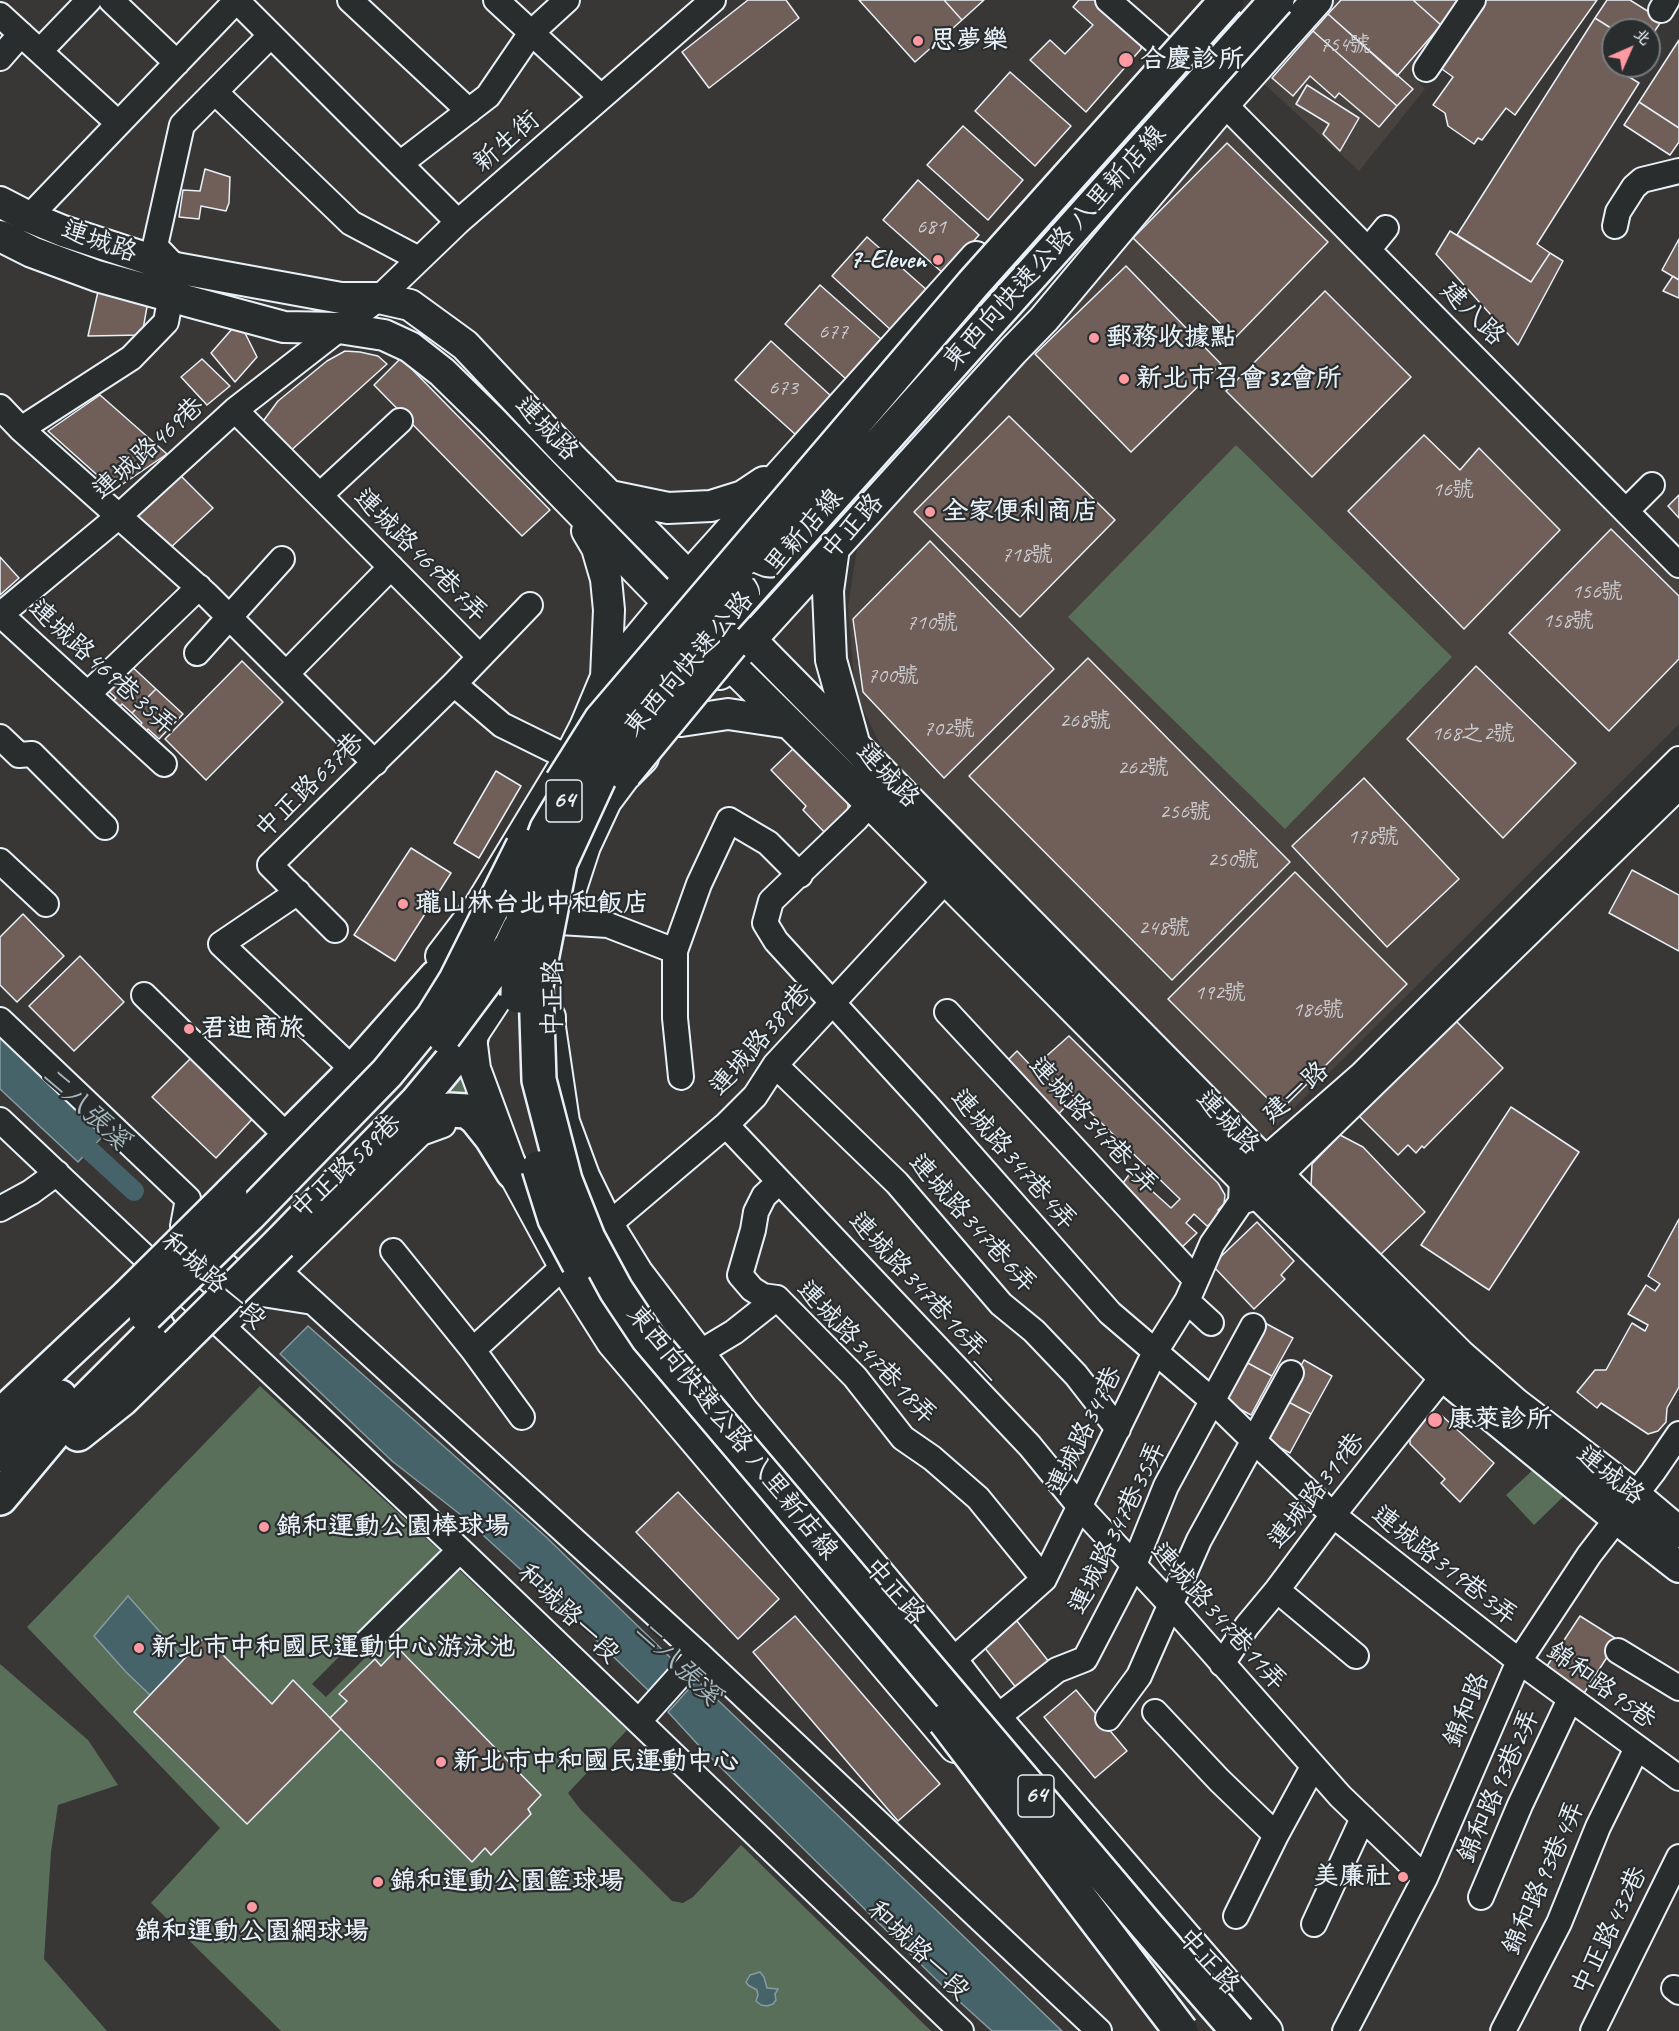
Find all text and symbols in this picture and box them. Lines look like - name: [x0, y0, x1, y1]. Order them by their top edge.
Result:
- north arrow: [1601, 18, 1661, 78]
- text: 北: [1630, 24, 1655, 49]
- place label: 思夢樂: [930, 25, 1008, 57]
- house number: 754號: [1319, 32, 1371, 58]
- marker: 思夢樂: [911, 34, 925, 48]
- place label: 合慶診所: [1140, 44, 1244, 76]
- marker: 合慶診所: [1117, 51, 1135, 69]
- street label: 新生街: [467, 105, 547, 179]
- street label: 東西向快速公路 八里新店線: [937, 119, 1173, 377]
- house number: 681: [916, 214, 946, 240]
- street label: 連城路: [57, 215, 141, 269]
- place label: 7-Eleven: [850, 244, 926, 276]
- marker: 7-Eleven: [931, 253, 945, 267]
- street label: 建八路: [1433, 275, 1511, 353]
- house number: 677: [818, 319, 848, 345]
- place label: 郵務收據點: [1106, 322, 1236, 354]
- marker: 郵務收據點: [1087, 331, 1101, 345]
- place label: 新北市召會32會所: [1136, 363, 1341, 395]
- marker: 新北市召會32會所: [1117, 372, 1131, 386]
- house number: 673: [768, 375, 798, 401]
- street label: 連城路: [508, 390, 584, 468]
- street label: 連城路469巷: [87, 391, 211, 507]
- house number: 16號: [1432, 477, 1474, 503]
- street label: 連城路469巷7弄: [346, 482, 494, 630]
- street label: 東西向快速公路 八里新店線: [618, 483, 850, 743]
- street label: 中正路: [815, 488, 891, 566]
- place label: 全家便利商店: [942, 496, 1098, 528]
- marker: 全家便利商店: [923, 505, 937, 519]
- house number: 718號: [1001, 542, 1053, 568]
- house number: 156號: [1571, 579, 1623, 605]
- street label: 連城路469巷35弄: [22, 593, 182, 743]
- house number: 158號: [1542, 608, 1594, 634]
- house number: 710號: [906, 610, 958, 636]
- house number: 700號: [867, 663, 919, 689]
- house number: 268號: [1059, 708, 1111, 734]
- house number: 702號: [923, 716, 975, 742]
- house number: 168之2號: [1431, 721, 1515, 747]
- street label: 中正路637巷: [249, 726, 371, 846]
- street label: 連城路: [849, 737, 925, 815]
- house number: 262號: [1117, 755, 1169, 781]
- road number: 64: [546, 780, 582, 822]
- house number: 256號: [1159, 799, 1211, 825]
- house number: 178號: [1347, 824, 1399, 850]
- house number: 250號: [1207, 847, 1259, 873]
- place label: 瓏山林台北中和飯店: [415, 888, 649, 920]
- marker: 瓏山林台北中和飯店: [396, 897, 410, 911]
- house number: 248號: [1138, 915, 1190, 941]
- street label: 中正路: [538, 959, 570, 1037]
- street label: 連城路389巷: [704, 977, 818, 1103]
- house number: 192號: [1194, 980, 1246, 1006]
- house number: 186號: [1292, 997, 1344, 1023]
- place label: 君迪商旅: [201, 1013, 305, 1045]
- marker: 君迪商旅: [182, 1022, 196, 1036]
- street label: 連城路347巷2弄: [1021, 1051, 1165, 1201]
- street label: 建一路: [1256, 1056, 1336, 1130]
- water label: 二八張溪: [34, 1060, 136, 1158]
- street label: 連城路347巷4弄: [943, 1083, 1083, 1237]
- street label: 連城路: [1189, 1084, 1265, 1162]
- street label: 中正路589巷: [285, 1108, 409, 1226]
- street label: 連城路347巷6弄: [901, 1148, 1043, 1300]
- street label: 連城路347巷16弄＿: [841, 1206, 1011, 1384]
- street label: 和城路一段: [154, 1226, 272, 1336]
- street label: 連城路347巷18弄: [789, 1274, 943, 1432]
- street label: 東西向快速公路 八里新店線: [620, 1300, 844, 1566]
- street label: 連城路347巷: [1040, 1362, 1130, 1500]
- place label: 康萊診所: [1448, 1404, 1552, 1436]
- marker: 康萊診所: [1426, 1411, 1444, 1429]
- street label: 連城路319巷: [1262, 1427, 1372, 1555]
- street label: 連城路347巷35弄: [1063, 1436, 1173, 1620]
- street label: 連城路: [1570, 1440, 1650, 1512]
- street label: 連城路319巷3弄: [1365, 1499, 1523, 1633]
- place label: 錦和運動公園棒球場: [276, 1511, 510, 1543]
- marker: 錦和運動公園棒球場: [257, 1520, 271, 1534]
- street label: 連城路347巷11弄: [1143, 1537, 1293, 1697]
- street label: 中正路: [857, 1552, 931, 1632]
- street label: 和城路一段: [510, 1558, 626, 1670]
- water label: 二八張溪: [627, 1615, 727, 1713]
- place label: 新北市中和國民運動中心游泳池: [151, 1632, 515, 1664]
- street label: 錦和路95巷: [1540, 1636, 1662, 1736]
- marker: 新北市中和國民運動中心游泳池: [132, 1641, 146, 1655]
- street label: 錦和路: [1437, 1668, 1497, 1752]
- street label: 錦和路93巷2弄: [1451, 1704, 1547, 1868]
- place label: 新北市中和國民運動中心: [453, 1746, 739, 1778]
- marker: 新北市中和國民運動中心: [434, 1755, 448, 1769]
- road number: 64: [1018, 1775, 1054, 1817]
- street label: 錦和路93巷4弄: [1496, 1796, 1592, 1960]
- place label: 美廉社: [1313, 1861, 1391, 1893]
- street label: 中正路432巷: [1565, 1862, 1655, 2000]
- place label: 錦和運動公園籃球場: [390, 1866, 624, 1898]
- marker: 美廉社: [1396, 1870, 1410, 1884]
- marker: 錦和運動公園籃球場: [371, 1875, 385, 1889]
- street label: 和城路一段: [860, 1895, 976, 2007]
- marker: 錦和運動公園網球場: [245, 1900, 259, 1914]
- place label: 錦和運動公園網球場: [135, 1916, 369, 1948]
- street label: 中正路: [1171, 1922, 1245, 2002]

